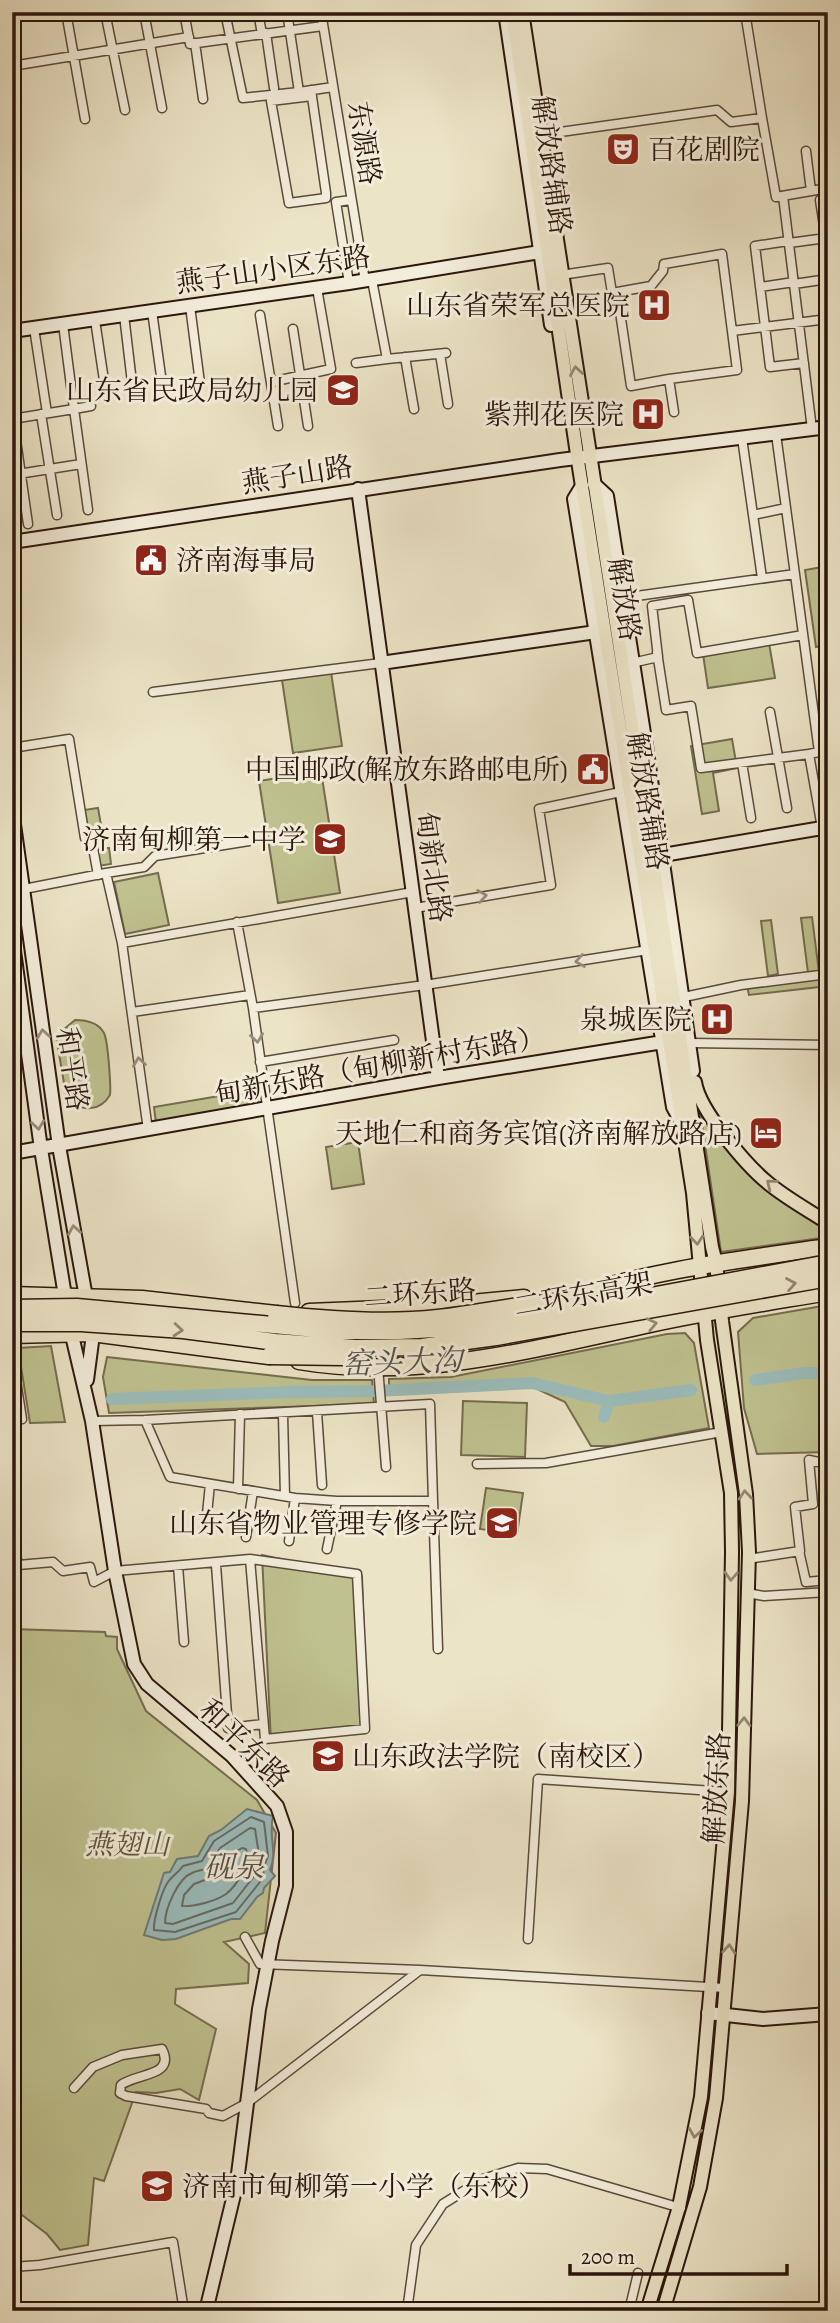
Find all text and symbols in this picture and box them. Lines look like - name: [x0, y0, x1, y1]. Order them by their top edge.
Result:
- street label: 解放路辅路: [522, 93, 580, 237]
- street label: 东源路: [339, 99, 389, 188]
- theatre icon: 百花剧院: [604, 130, 642, 168]
- place label: 百花剧院: [648, 131, 760, 169]
- street label: 燕子山小区东路: [173, 238, 373, 302]
- hospital icon: 山东省荣军总医院: [635, 286, 673, 324]
- place label: 山东省荣军总医院: [406, 287, 630, 325]
- one-way arrow: [569, 365, 584, 376]
- school or university icon: 山东省民政局幼儿园: [324, 371, 362, 409]
- place label: 山东省民政局幼儿园: [66, 372, 318, 410]
- hospital icon: 紫荆花医院: [629, 395, 667, 433]
- place label: 紫荆花医院: [484, 396, 624, 434]
- street label: 燕子山路: [239, 447, 355, 503]
- public building icon: 济南海事局: [132, 541, 170, 579]
- place label: 济南海事局: [176, 542, 316, 580]
- street label: 解放路: [599, 555, 649, 644]
- street label: 解放路辅路: [617, 729, 677, 873]
- public building icon: 中国邮政(解放东路邮电所): [574, 750, 612, 788]
- place label: 中国邮政(解放东路邮电所): [245, 751, 568, 789]
- street label: 甸新北路: [406, 809, 460, 925]
- school or university icon: 济南甸柳第一中学: [311, 820, 349, 858]
- place label: 济南甸柳第一中学: [82, 821, 306, 859]
- one-way arrow: [476, 889, 488, 904]
- one-way arrow: [574, 953, 586, 968]
- hospital icon: 泉城医院: [698, 1000, 736, 1038]
- place label: 泉城医院: [580, 1001, 692, 1039]
- street label: 甸新东路（甸柳新村东路）: [211, 1018, 549, 1114]
- street label: 和平路: [47, 1025, 97, 1113]
- one-way arrow: [36, 1028, 51, 1040]
- one-way arrow: [249, 1032, 264, 1044]
- one-way arrow: [131, 1057, 146, 1068]
- hotel icon: 天地仁和商务宾馆(济南解放路店): [747, 1114, 785, 1152]
- place label: 天地仁和商务宾馆(济南解放路店): [335, 1115, 742, 1153]
- one-way arrow: [30, 1119, 45, 1131]
- one-way arrow: [767, 1180, 779, 1193]
- one-way arrow: [67, 1224, 82, 1235]
- one-way arrow: [689, 1234, 704, 1245]
- street label: 二环东高架: [511, 1264, 655, 1326]
- street label: 二环东路: [363, 1271, 477, 1317]
- one-way arrow: [785, 1278, 797, 1293]
- one-way arrow: [646, 1318, 658, 1333]
- one-way arrow: [173, 1322, 184, 1337]
- water label: 窑头大沟: [341, 1340, 467, 1384]
- one-way arrow: [738, 1489, 753, 1500]
- school or university icon: 山东省物业管理专修学院: [483, 1504, 521, 1542]
- place label: 山东省物业管理专修学院: [169, 1505, 477, 1543]
- one-way arrow: [724, 1571, 739, 1582]
- street label: 和平东路: [191, 1691, 298, 1796]
- one-way arrow: [736, 1717, 751, 1728]
- street label: 解放东路: [695, 1731, 739, 1845]
- school or university icon: 山东政法学院（南校区）: [309, 1737, 347, 1775]
- place label: 山东政法学院（南校区）: [352, 1738, 660, 1776]
- park label: 燕翅山: [85, 1826, 171, 1864]
- water label: 砚泉: [204, 1847, 265, 1887]
- one-way arrow: [721, 1943, 736, 1954]
- one-way arrow: [688, 2127, 703, 2139]
- school or university icon: 济南市甸柳第一小学（东校）: [138, 2167, 176, 2205]
- place label: 济南市甸柳第一小学（东校）: [182, 2168, 546, 2206]
- scale bar: [570, 2232, 788, 2276]
- text: 200 m: [581, 2243, 635, 2271]

